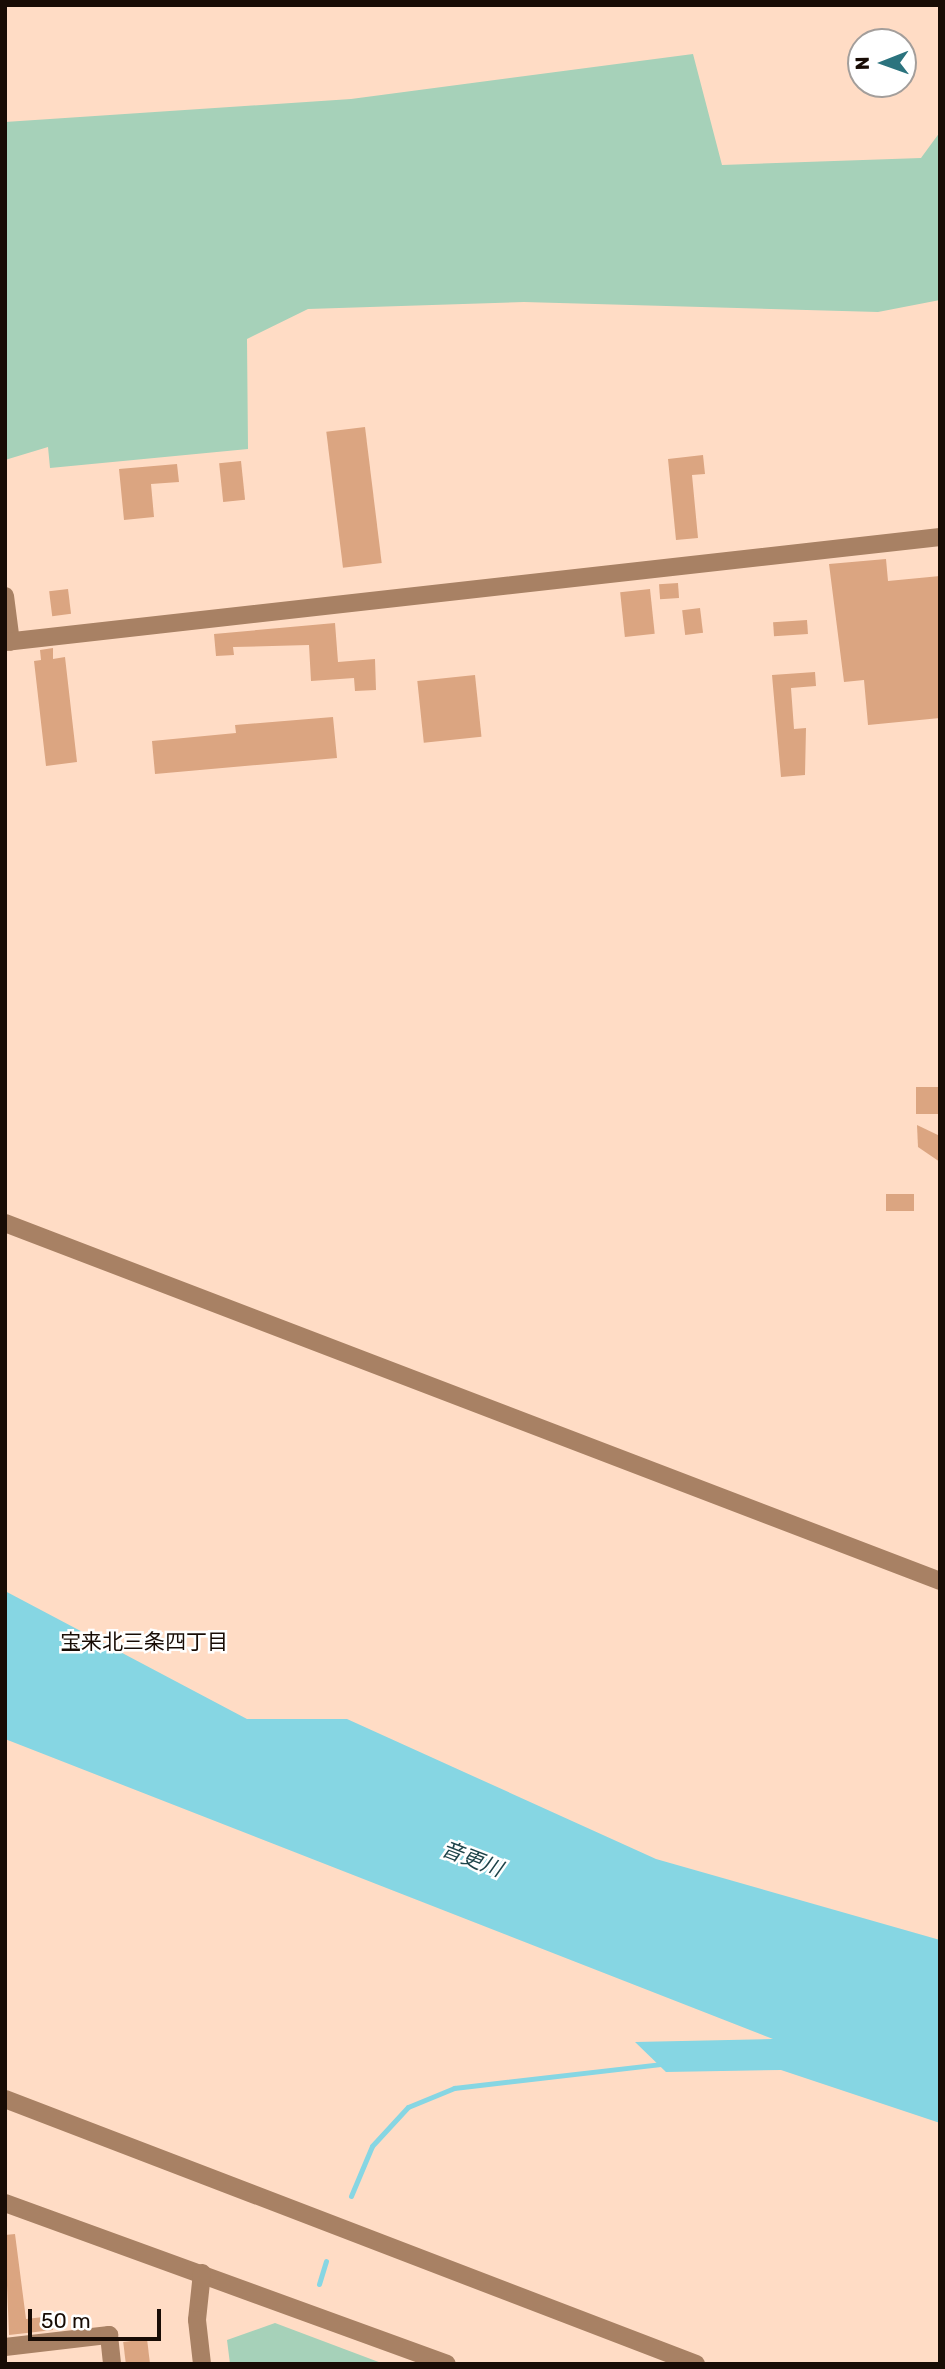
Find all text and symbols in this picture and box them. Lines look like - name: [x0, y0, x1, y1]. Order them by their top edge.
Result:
- north arrow: [847, 28, 917, 98]
- text: N: [851, 56, 874, 70]
- district label: 宝来北三条四丁目: [60, 1629, 228, 1655]
- water label: 音更川: [438, 1836, 506, 1882]
- scale bar: [32, 2296, 164, 2340]
- text: 50 m: [41, 2308, 91, 2333]

